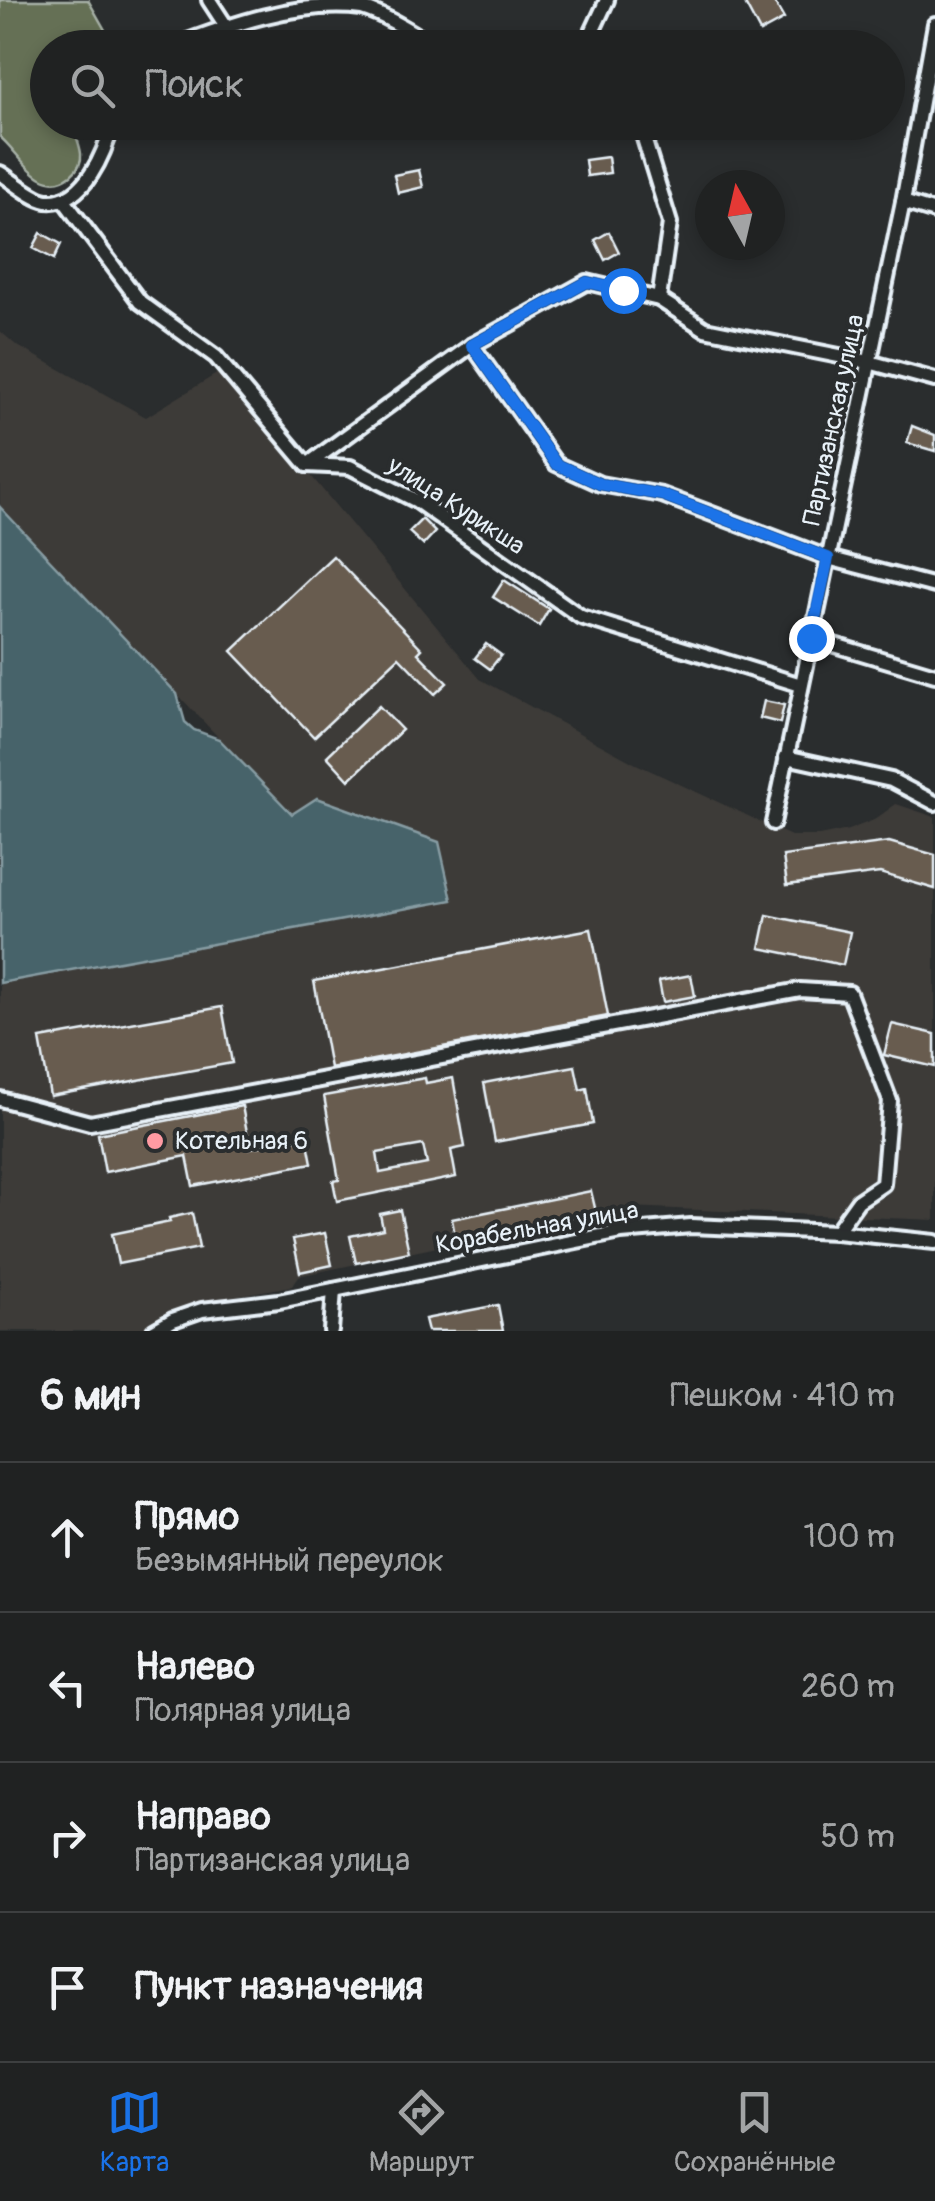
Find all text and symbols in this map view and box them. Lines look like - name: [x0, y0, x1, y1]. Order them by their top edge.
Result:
- search box: [30, 30, 905, 140]
- icon: search: [65, 58, 120, 113]
- text: Поиск: [145, 61, 244, 109]
- north arrow: [695, 170, 785, 260]
- route start: [601, 268, 647, 314]
- street label: Партизанская улица: [796, 312, 872, 528]
- street label: улица Курикша: [381, 449, 531, 562]
- route end: [789, 616, 835, 662]
- place label: Котельная 6: [175, 1126, 308, 1157]
- marker: Котельная 6: [144, 1130, 166, 1152]
- street label: Корабельная улица: [433, 1195, 641, 1261]
- text: 6 мин: [40, 1370, 141, 1422]
- text: Пешком · 410 m: [670, 1376, 895, 1416]
- text: Прямо: [135, 1493, 239, 1541]
- icon: ahead: [40, 1510, 95, 1565]
- text: 100 m: [803, 1517, 895, 1557]
- text: Безымянный переулок: [135, 1541, 444, 1581]
- text: Налево: [135, 1643, 255, 1691]
- icon: left: [40, 1660, 95, 1715]
- text: 260 m: [801, 1667, 895, 1707]
- text: Полярная улица: [135, 1691, 351, 1731]
- text: Направо: [135, 1793, 271, 1841]
- icon: right: [40, 1810, 95, 1865]
- text: 50 m: [820, 1817, 895, 1857]
- text: Партизанская улица: [135, 1841, 410, 1881]
- icon: arrive: [40, 1960, 95, 2015]
- text: Пункт назначения: [135, 1963, 423, 2011]
- tab: Карта: [100, 2085, 169, 2180]
- tab: Маршрут: [369, 2085, 474, 2180]
- tab: Сохранённые: [674, 2085, 835, 2180]

